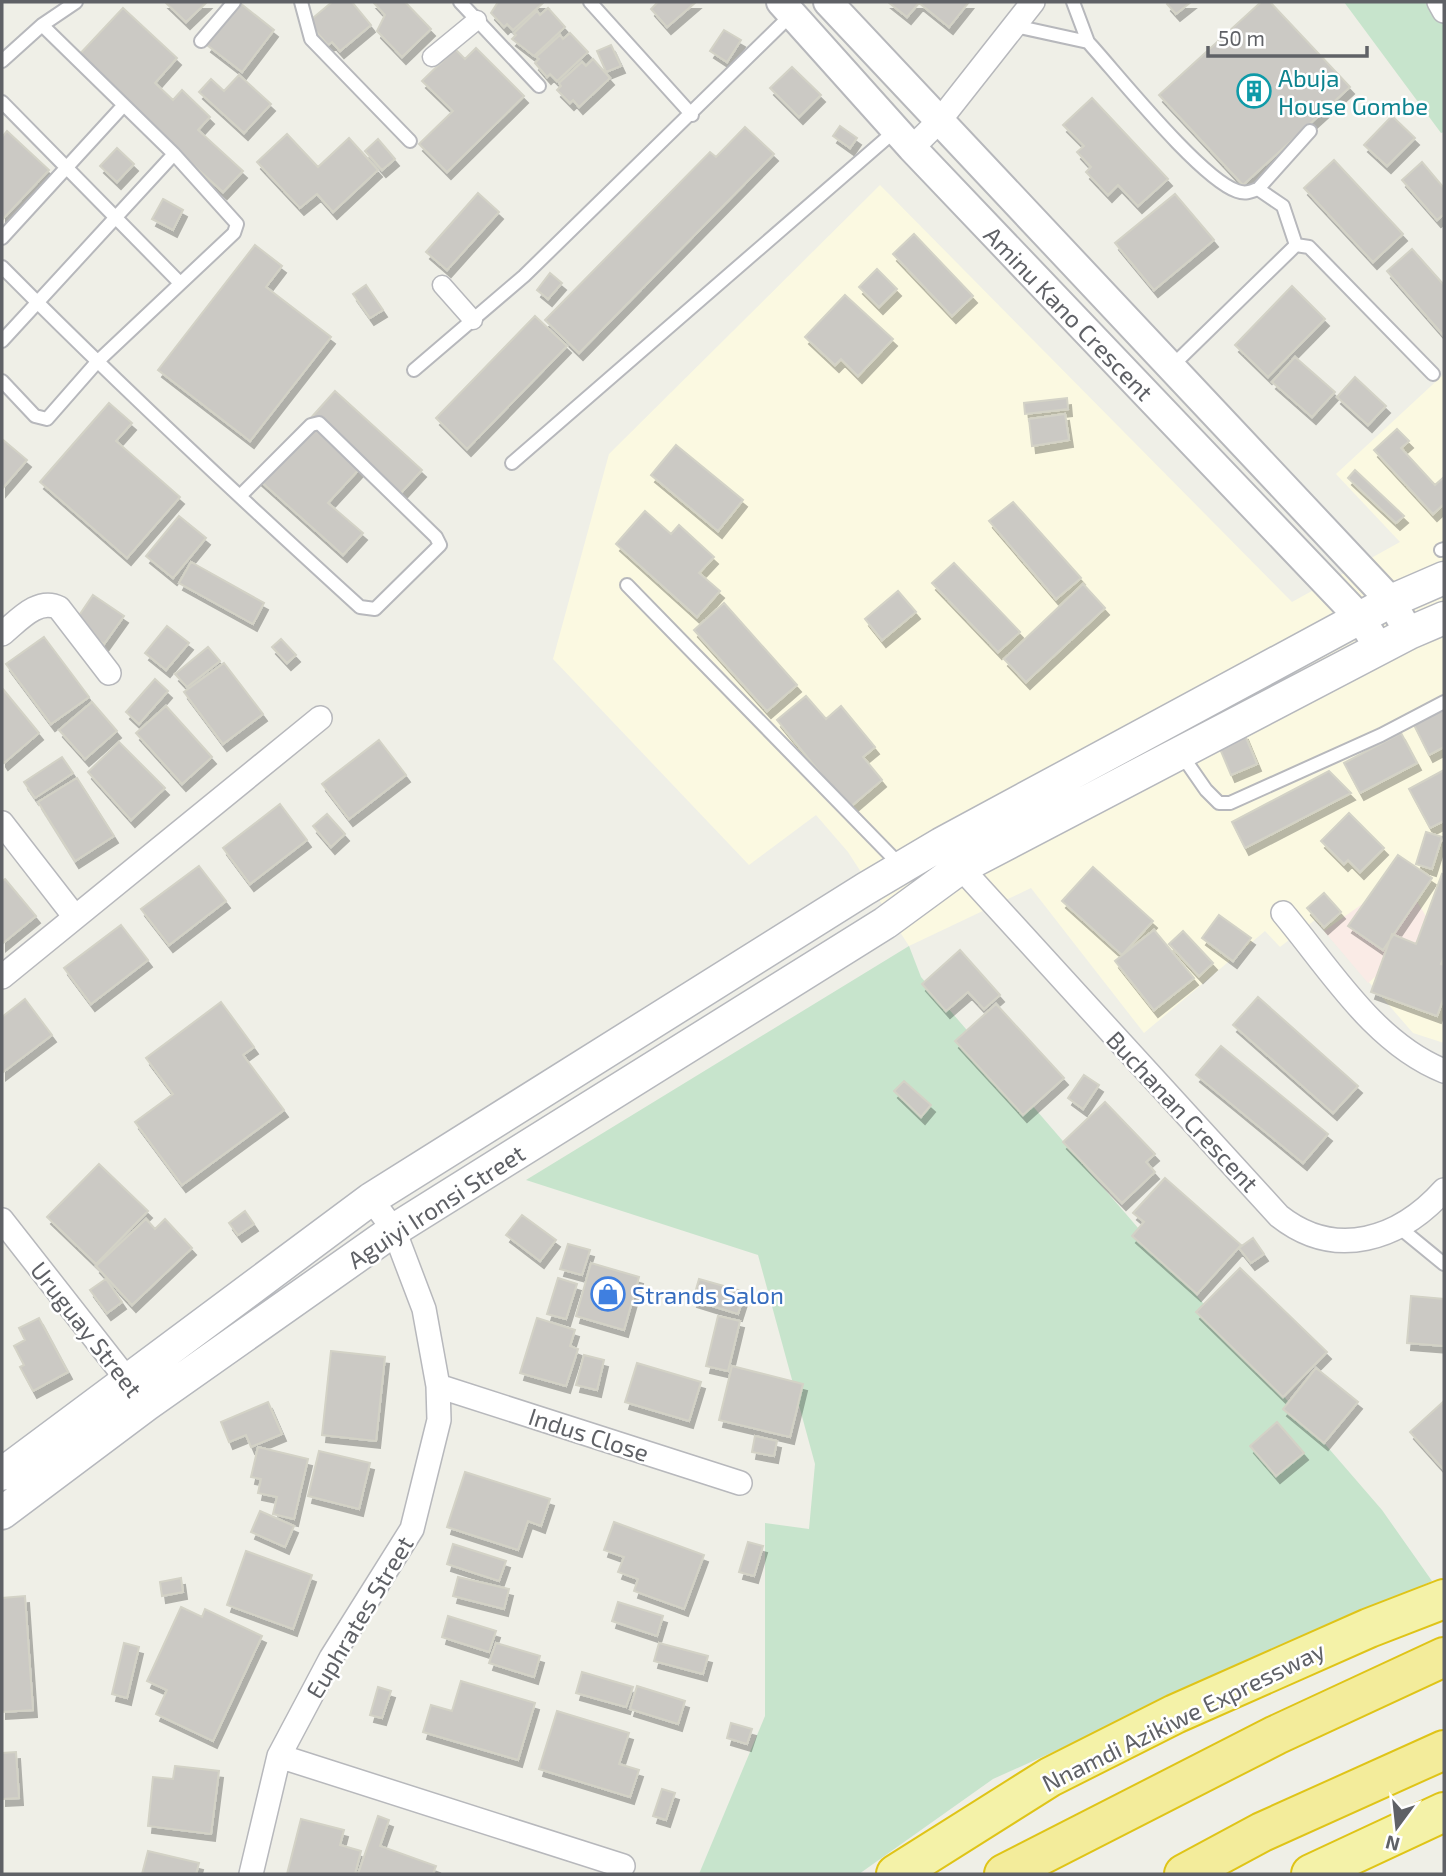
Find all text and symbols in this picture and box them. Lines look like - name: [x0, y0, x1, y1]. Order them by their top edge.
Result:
- scale bar: [1208, 14, 1367, 58]
- text: 50 m: [1218, 25, 1265, 50]
- place label: Abuja House Gombe: [1278, 63, 1428, 120]
- building icon: Abuja House Gombe: [1235, 72, 1273, 110]
- street label: Aminu Kano Crescent: [978, 220, 1160, 406]
- street label: Buchanan Crescent: [1101, 1025, 1265, 1197]
- street label: Aguiyi Ironsi Street: [342, 1138, 530, 1274]
- street label: Uruguay Street: [25, 1256, 149, 1402]
- shop icon: Strands Salon: [589, 1275, 627, 1313]
- place label: Strands Salon: [632, 1280, 784, 1309]
- street label: Indus Close: [525, 1401, 653, 1467]
- street label: Euphrates Street: [299, 1531, 419, 1703]
- street label: Nnamdi Azikiwe Expressway: [1037, 1635, 1329, 1797]
- north arrow: [1362, 1792, 1432, 1862]
- text: N: [1383, 1831, 1402, 1857]

